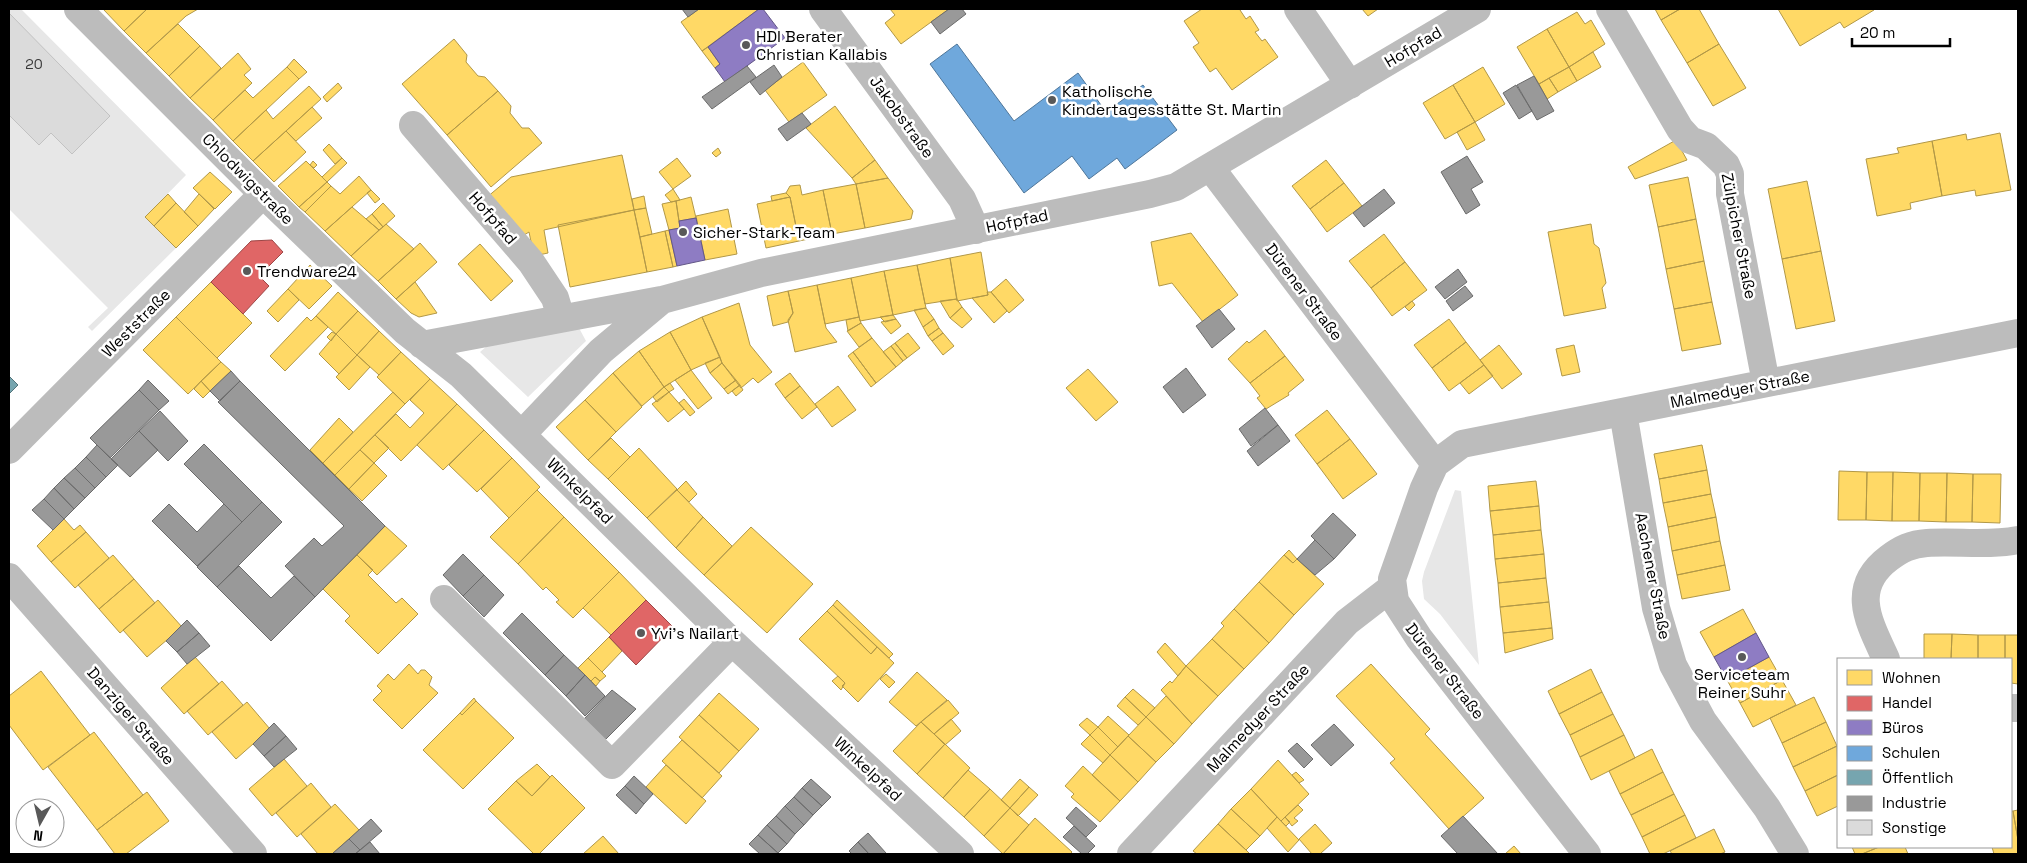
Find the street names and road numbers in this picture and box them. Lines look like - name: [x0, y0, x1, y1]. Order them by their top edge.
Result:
- street label: Hofpfad: [1380, 22, 1446, 72]
- street label: Jakobstraße: [865, 72, 939, 162]
- street label: Chlodwigstraße: [198, 129, 298, 229]
- street label: Zülpicher Straße: [1717, 171, 1761, 301]
- street label: Hofpfad: [464, 187, 522, 249]
- street label: Hofpfad: [984, 204, 1050, 238]
- street label: Dürener Straße: [1261, 239, 1347, 345]
- street label: Weststraße: [97, 284, 175, 362]
- street label: Malmedyer Straße: [1669, 365, 1811, 413]
- street label: Winkelpfad: [542, 453, 618, 529]
- street label: Aachener Straße: [1630, 511, 1676, 641]
- street label: Dürener Straße: [1401, 619, 1489, 723]
- street label: Malmedyer Straße: [1202, 659, 1314, 777]
- street label: Danziger Straße: [83, 663, 179, 769]
- street label: Winkelpfad: [830, 732, 906, 806]

